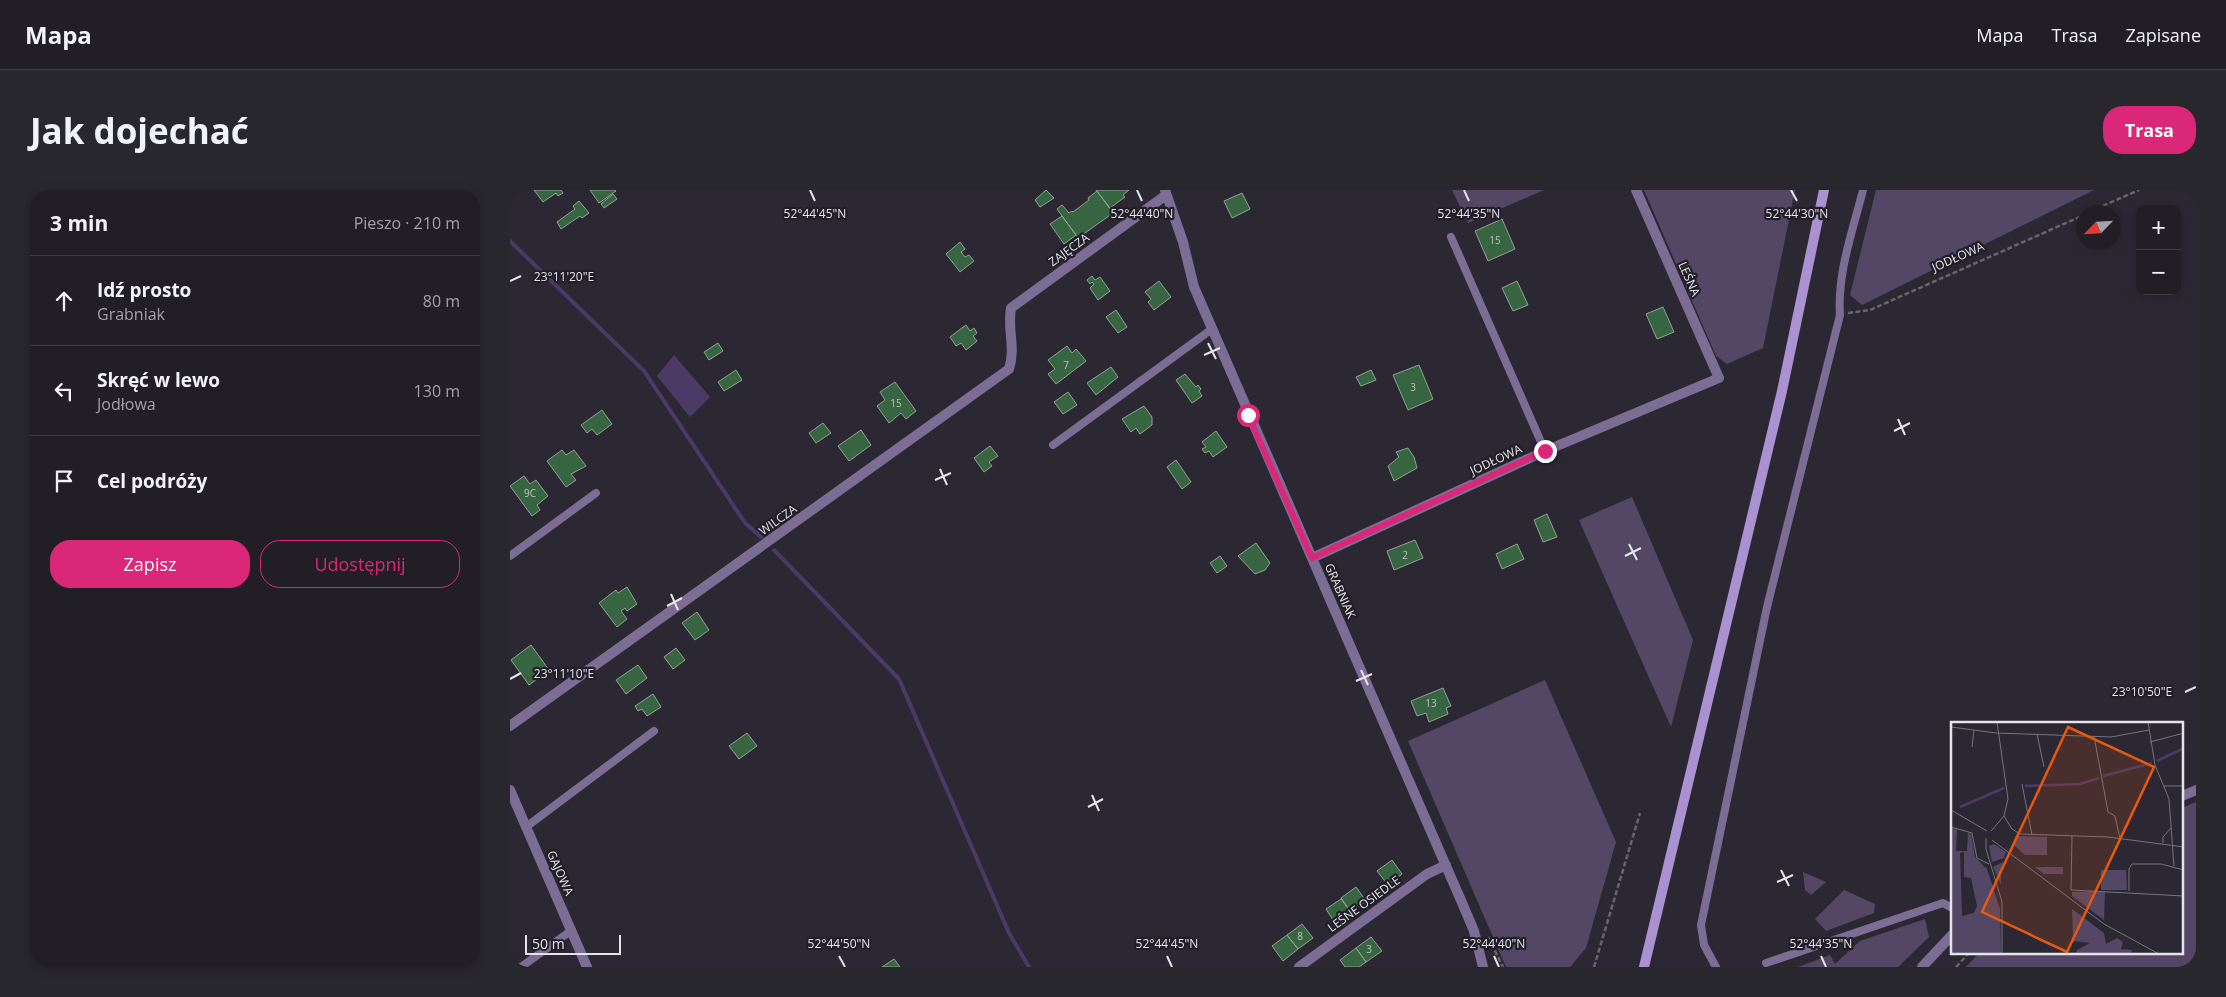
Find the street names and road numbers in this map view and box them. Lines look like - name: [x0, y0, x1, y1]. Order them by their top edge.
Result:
- street label: ZAJĘCZA: [1045, 229, 1093, 270]
- street label: JODŁOWA: [1928, 237, 1987, 276]
- street label: LEŚNA: [1674, 259, 1705, 299]
- street label: JODŁOWA: [1466, 440, 1525, 479]
- street label: WILCZA: [755, 500, 800, 539]
- street label: GRABNIAK: [1321, 560, 1360, 622]
- street label: GAJOWA: [543, 848, 578, 898]
- street label: LEŚNE OSIEDLE: [1324, 871, 1403, 936]

